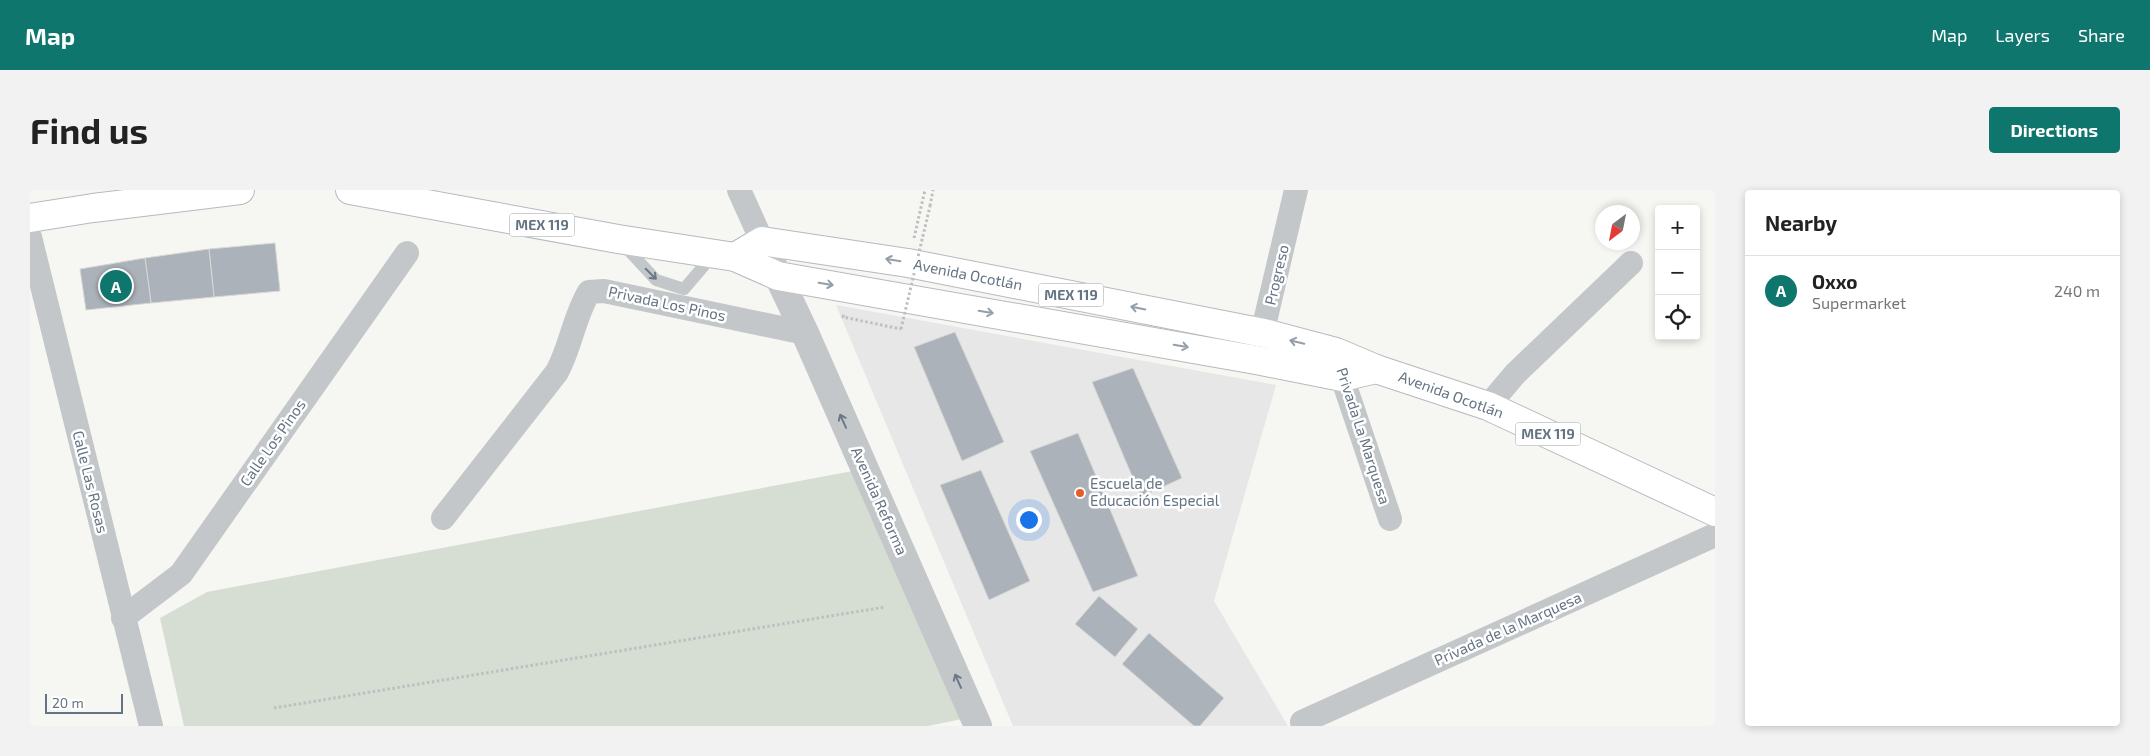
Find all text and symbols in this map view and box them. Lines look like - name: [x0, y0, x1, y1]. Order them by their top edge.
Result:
- text: Map: [25, 21, 75, 50]
- text: Map: [1931, 24, 1967, 46]
- text: Layers: [1995, 24, 2050, 46]
- text: Share: [2078, 24, 2125, 46]
- button: Directions: [1989, 107, 2120, 153]
- text: Find us: [30, 109, 148, 151]
- north arrow: [1595, 205, 1640, 250]
- map controls: [1655, 205, 1700, 340]
- button: +: [1655, 205, 1700, 250]
- text: Nearby: [1765, 210, 1837, 235]
- road number: MEX 119: [510, 214, 574, 236]
- street label: Progreso: [1260, 243, 1292, 307]
- button: −: [1655, 250, 1700, 295]
- one-way arrow: [885, 255, 901, 265]
- street label: Avenida Ocotlán: [912, 255, 1024, 293]
- pin: A: [100, 267, 132, 305]
- one-way arrow: [645, 268, 657, 280]
- text: Oxxo: [1812, 270, 1858, 293]
- one-way arrow: [818, 279, 834, 289]
- text: A: [1776, 281, 1786, 300]
- text: 240 m: [2054, 281, 2100, 300]
- street label: Privada Los Pinos: [607, 282, 728, 324]
- road number: MEX 119: [1038, 284, 1104, 306]
- text: Supermarket: [1812, 293, 1906, 312]
- button: locate: [1655, 295, 1700, 340]
- one-way arrow: [1131, 303, 1147, 313]
- one-way arrow: [978, 307, 994, 317]
- one-way arrow: [1290, 337, 1306, 346]
- one-way arrow: [1172, 342, 1188, 352]
- street label: Privada La Marquesa: [1333, 365, 1395, 506]
- street label: Avenida Ocotlán: [1396, 367, 1506, 421]
- street label: Calle Los Pinos: [236, 396, 309, 489]
- one-way arrow: [838, 413, 847, 428]
- road number: MEX 119: [1516, 422, 1580, 445]
- street label: Calle Las Rosas: [70, 429, 112, 535]
- street label: Avenida Reforma: [848, 444, 912, 557]
- place label: Escuela de Educación Especial: [1090, 474, 1220, 509]
- marker: Escuela de Educación Especial: [1074, 487, 1086, 499]
- your location: [1016, 507, 1042, 533]
- street label: Privada de la Marquesa: [1431, 587, 1584, 669]
- one-way arrow: [953, 674, 963, 689]
- scale bar: [45, 691, 122, 714]
- text: 20 m: [52, 694, 84, 711]

